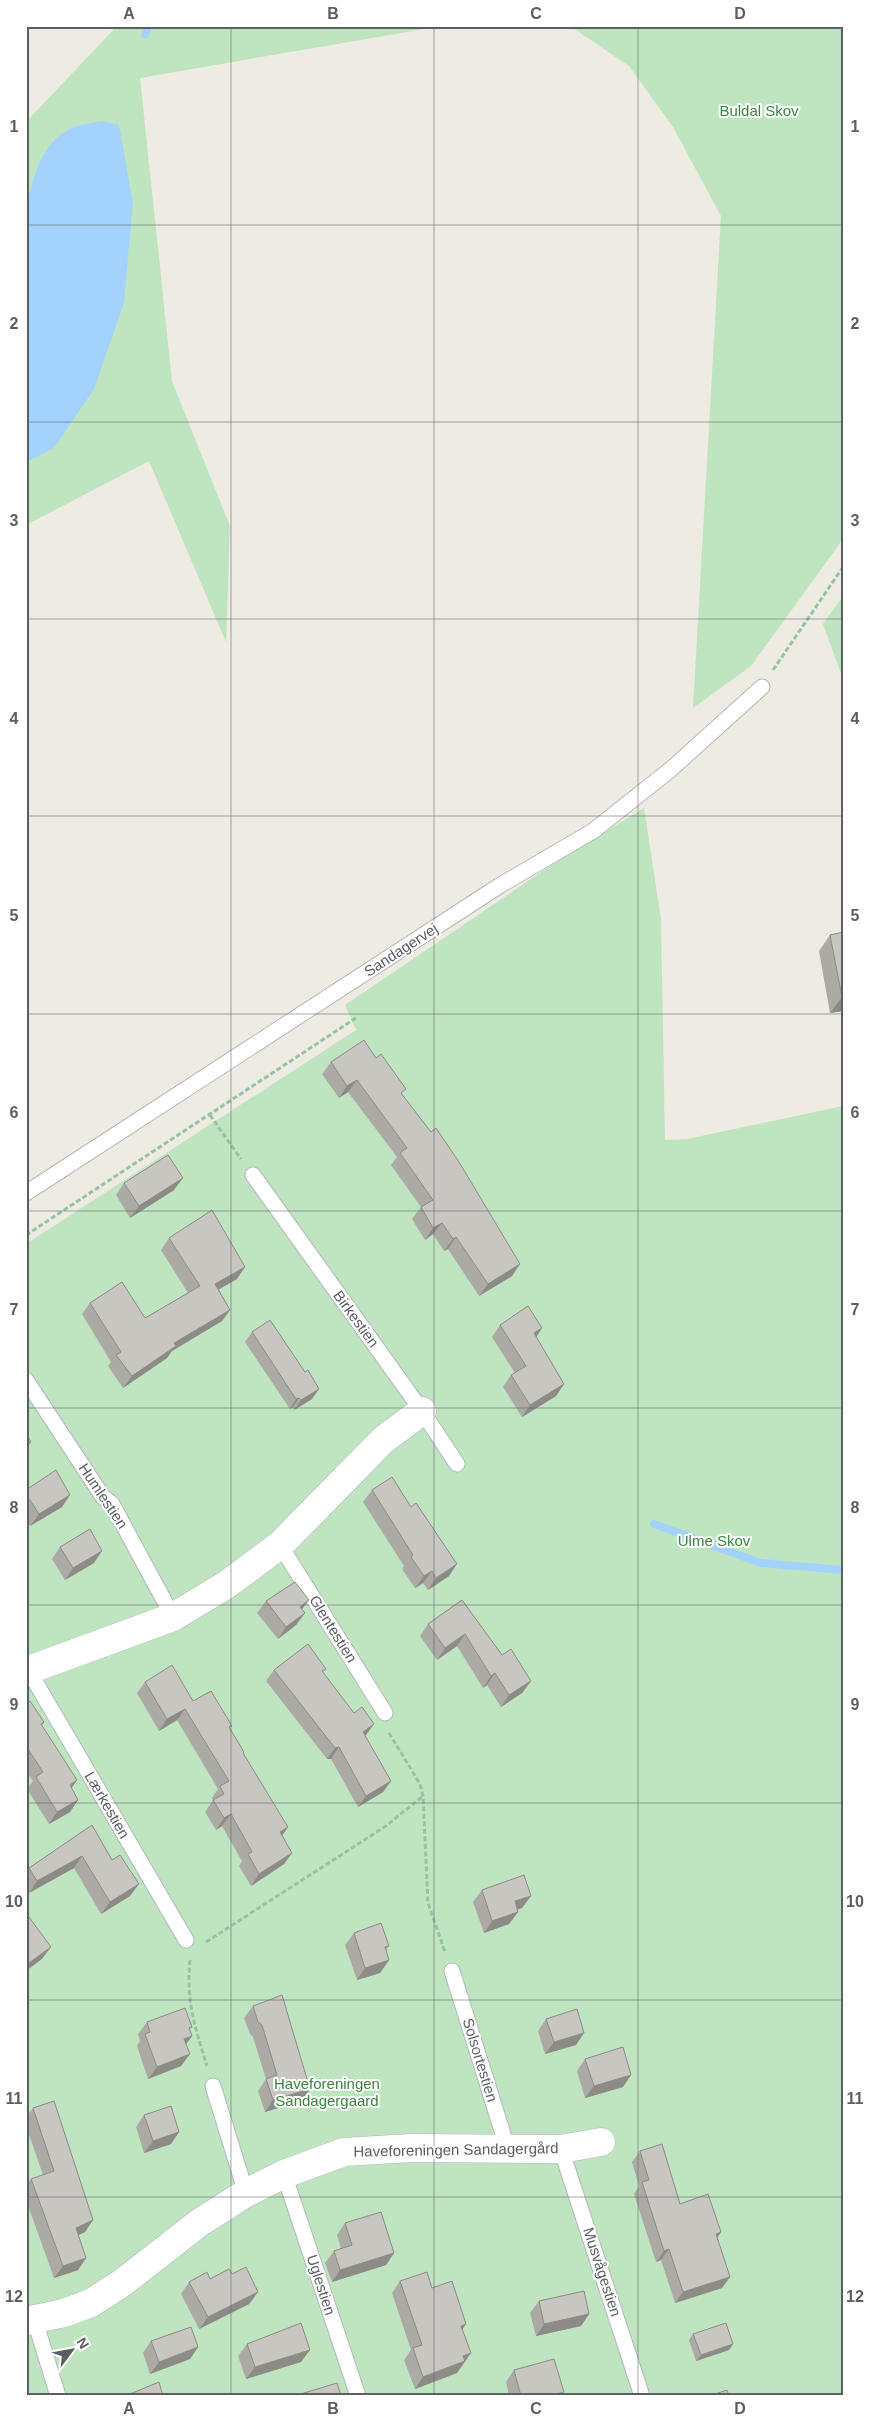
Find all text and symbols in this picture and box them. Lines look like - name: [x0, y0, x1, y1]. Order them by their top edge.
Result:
- text: A: [123, 5, 135, 22]
- text: B: [327, 5, 339, 22]
- text: C: [530, 5, 542, 22]
- text: D: [734, 5, 746, 22]
- park label: Buldal Skov: [719, 102, 799, 119]
- text: 1: [10, 118, 19, 135]
- text: 1: [851, 118, 860, 135]
- text: 2: [10, 315, 19, 332]
- text: 2: [851, 315, 860, 332]
- text: 3: [10, 512, 19, 529]
- text: 3: [851, 512, 860, 529]
- text: 4: [10, 710, 19, 727]
- text: 4: [851, 710, 860, 727]
- text: 5: [10, 907, 19, 924]
- text: 5: [851, 907, 860, 924]
- street label: Sandagervej: [361, 920, 441, 980]
- text: 6: [10, 1104, 19, 1121]
- text: 6: [851, 1104, 860, 1121]
- street label: Birkestien: [330, 1287, 383, 1350]
- text: 7: [10, 1301, 19, 1318]
- text: 7: [851, 1301, 860, 1318]
- street label: Humlestien: [75, 1460, 131, 1532]
- text: 8: [10, 1499, 19, 1516]
- text: 8: [851, 1499, 860, 1516]
- park label: Ulme Skov: [678, 1532, 751, 1549]
- street label: Glentestien: [306, 1592, 361, 1665]
- text: 9: [10, 1696, 19, 1713]
- text: 9: [851, 1696, 860, 1713]
- street label: Lærkestien: [82, 1768, 133, 1841]
- text: 10: [5, 1893, 23, 1910]
- text: 10: [846, 1893, 864, 1910]
- street label: Solsortestien: [460, 2016, 501, 2104]
- park label: Haveforeningen Sandagergaard: [274, 2075, 380, 2109]
- text: 11: [6, 2090, 23, 2107]
- text: 11: [847, 2090, 864, 2107]
- street label: Haveforeningen Sandagergård: [353, 2139, 559, 2160]
- street label: Musvågestien: [580, 2225, 625, 2318]
- street label: Uglestien: [304, 2252, 339, 2317]
- text: 12: [5, 2288, 23, 2305]
- text: 12: [846, 2288, 864, 2305]
- north arrow: [48, 2324, 98, 2374]
- text: N: [74, 2335, 92, 2352]
- text: A: [123, 2400, 135, 2417]
- text: B: [327, 2400, 339, 2417]
- text: C: [530, 2400, 542, 2417]
- text: D: [734, 2400, 746, 2417]

